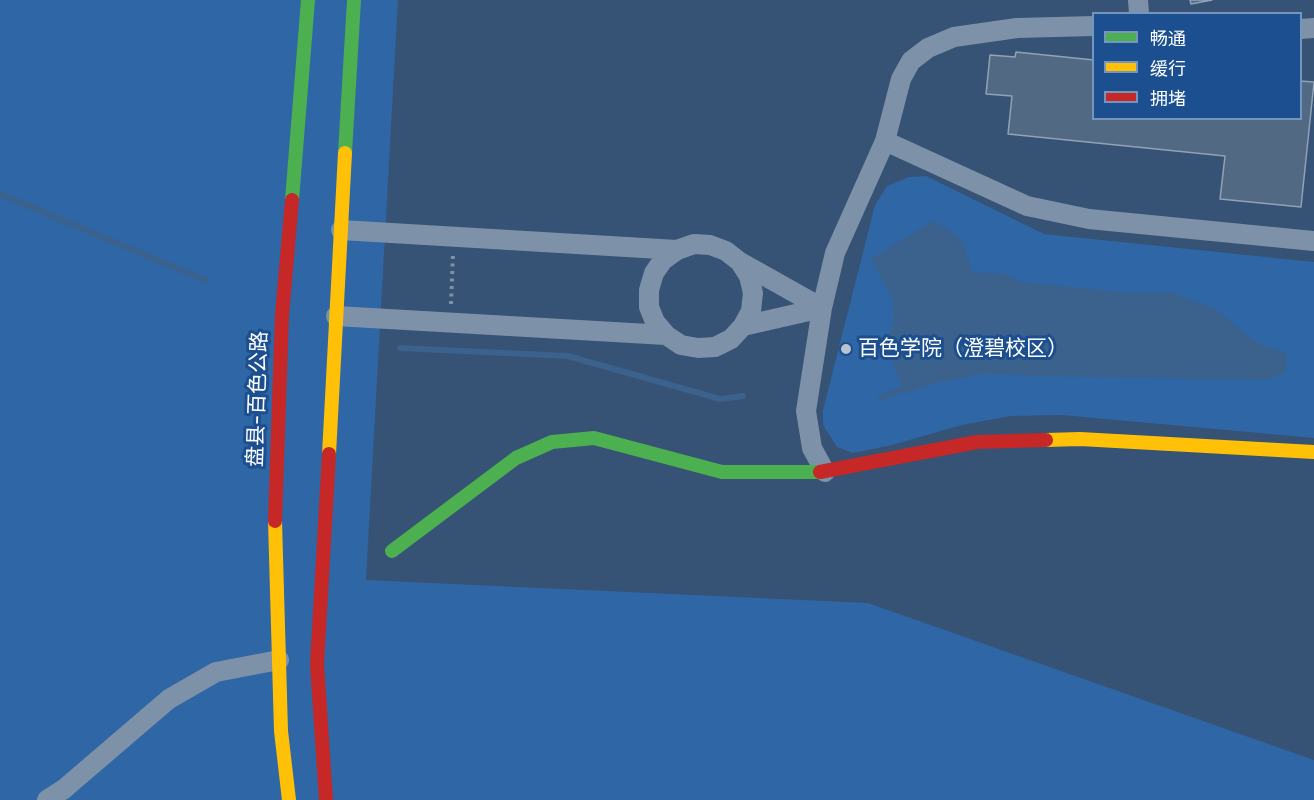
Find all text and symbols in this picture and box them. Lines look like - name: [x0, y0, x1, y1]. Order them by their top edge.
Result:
- legend: [1092, 12, 1302, 120]
- text: 畅通: [1150, 28, 1186, 50]
- text: 缓行: [1150, 58, 1186, 80]
- text: 拥堵: [1150, 88, 1186, 110]
- street label: 盘县-百色公路: [243, 331, 273, 467]
- place label: 百色学院（澄碧校区）: [858, 336, 1068, 362]
- marker: 百色学院（澄碧校区）: [839, 342, 853, 356]

